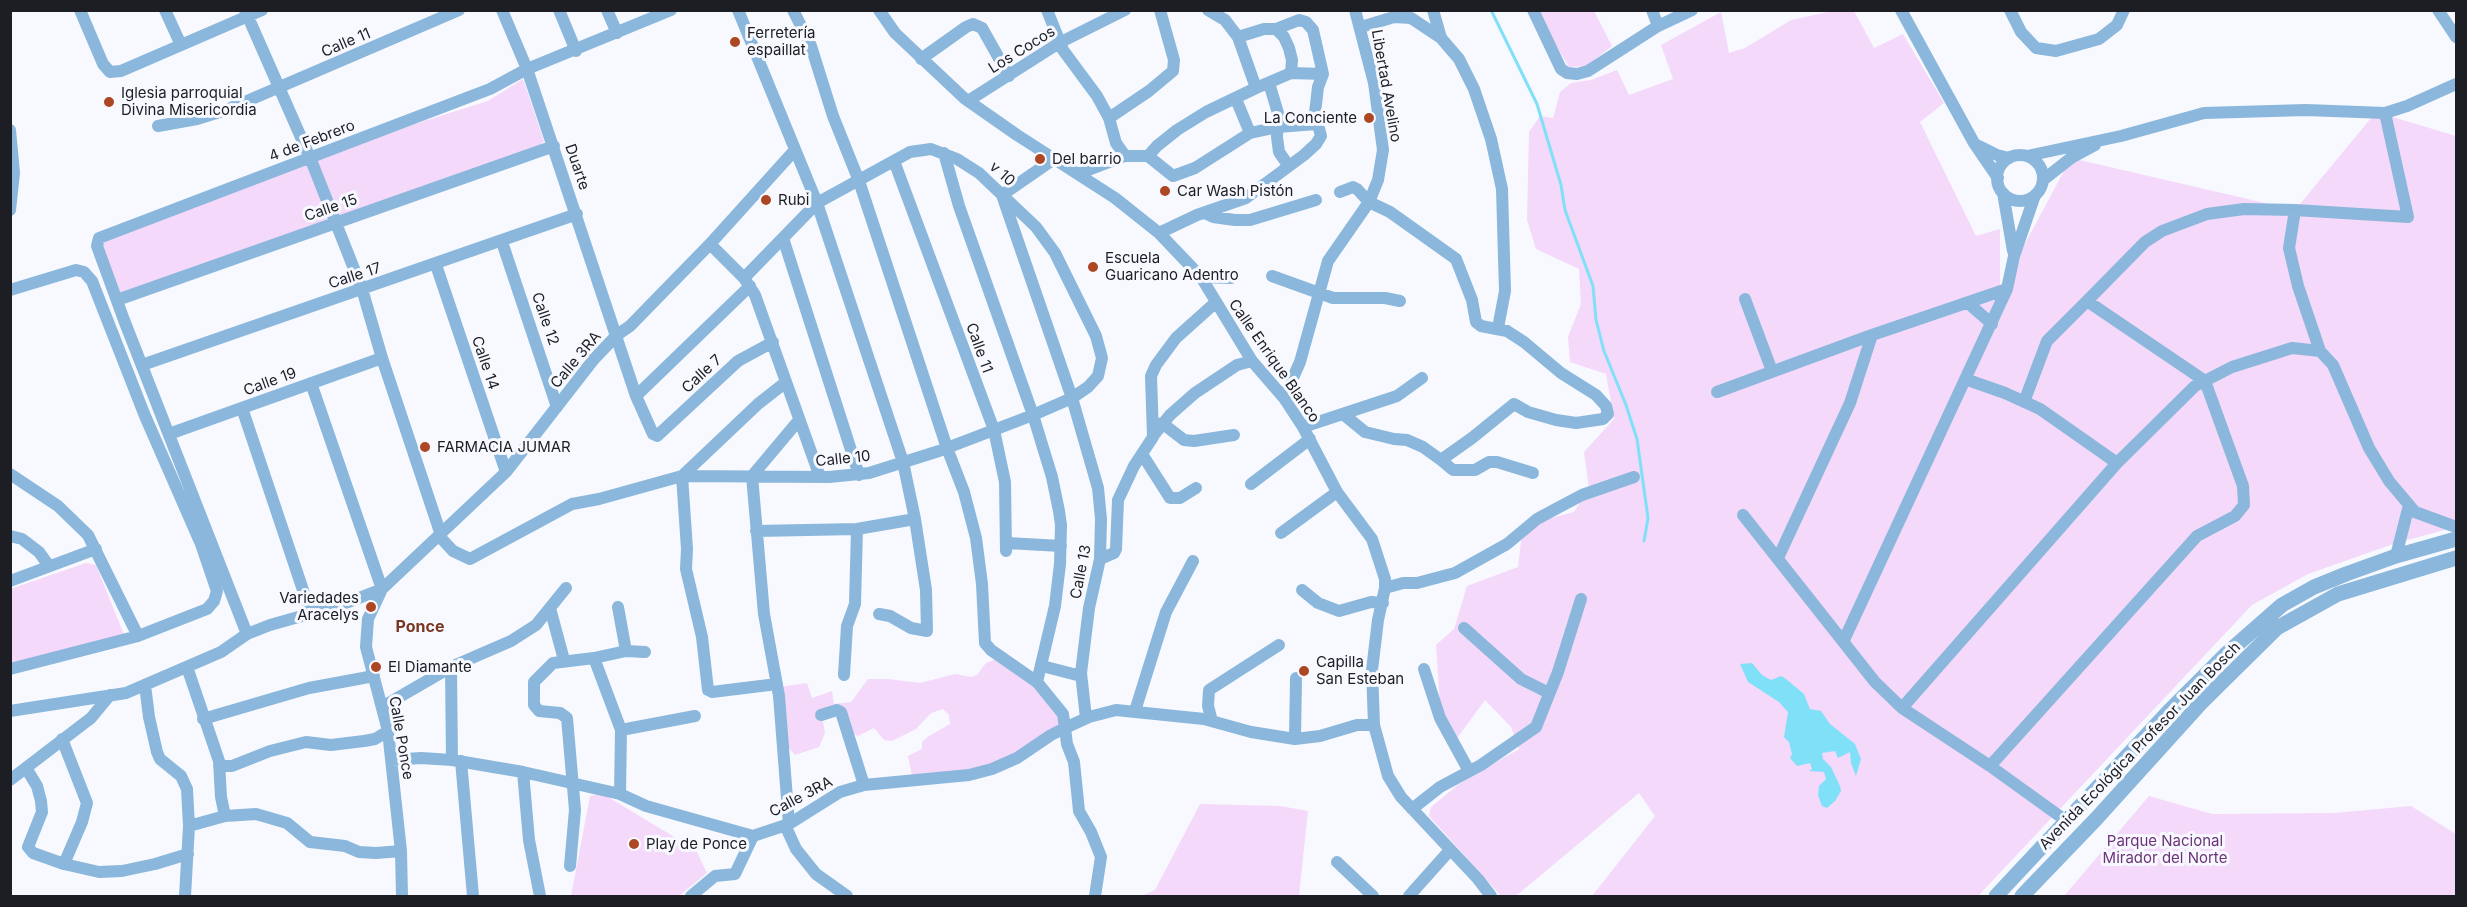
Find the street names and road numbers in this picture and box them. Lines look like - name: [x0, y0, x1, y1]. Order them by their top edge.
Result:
- street label: Los Cocos: [985, 22, 1059, 78]
- street label: Calle 11: [319, 25, 373, 61]
- street label: Libertad Avelino: [1367, 28, 1405, 144]
- street label: 4 de Febrero: [266, 116, 358, 166]
- street label: Duarte: [561, 142, 593, 192]
- street label: v 10: [985, 158, 1019, 190]
- street label: Calle 15: [302, 191, 360, 225]
- street label: Calle 17: [326, 259, 384, 293]
- street label: Calle 12: [528, 290, 562, 348]
- street label: Calle Enrique Blanco: [1225, 296, 1323, 426]
- street label: Calle 11: [962, 321, 996, 375]
- street label: Calle 3RA: [547, 328, 605, 392]
- street label: Calle 14: [467, 334, 503, 392]
- street label: Calle 7: [678, 351, 726, 397]
- street label: Calle 19: [241, 364, 299, 400]
- street label: Calle 10: [815, 447, 871, 471]
- street label: Calle 13: [1067, 543, 1095, 601]
- street label: Avenida Ecológica Profesor Juan Bosch: [2036, 638, 2244, 854]
- street label: Calle Ponce: [385, 695, 417, 781]
- street label: Calle 3RA: [766, 773, 836, 821]

